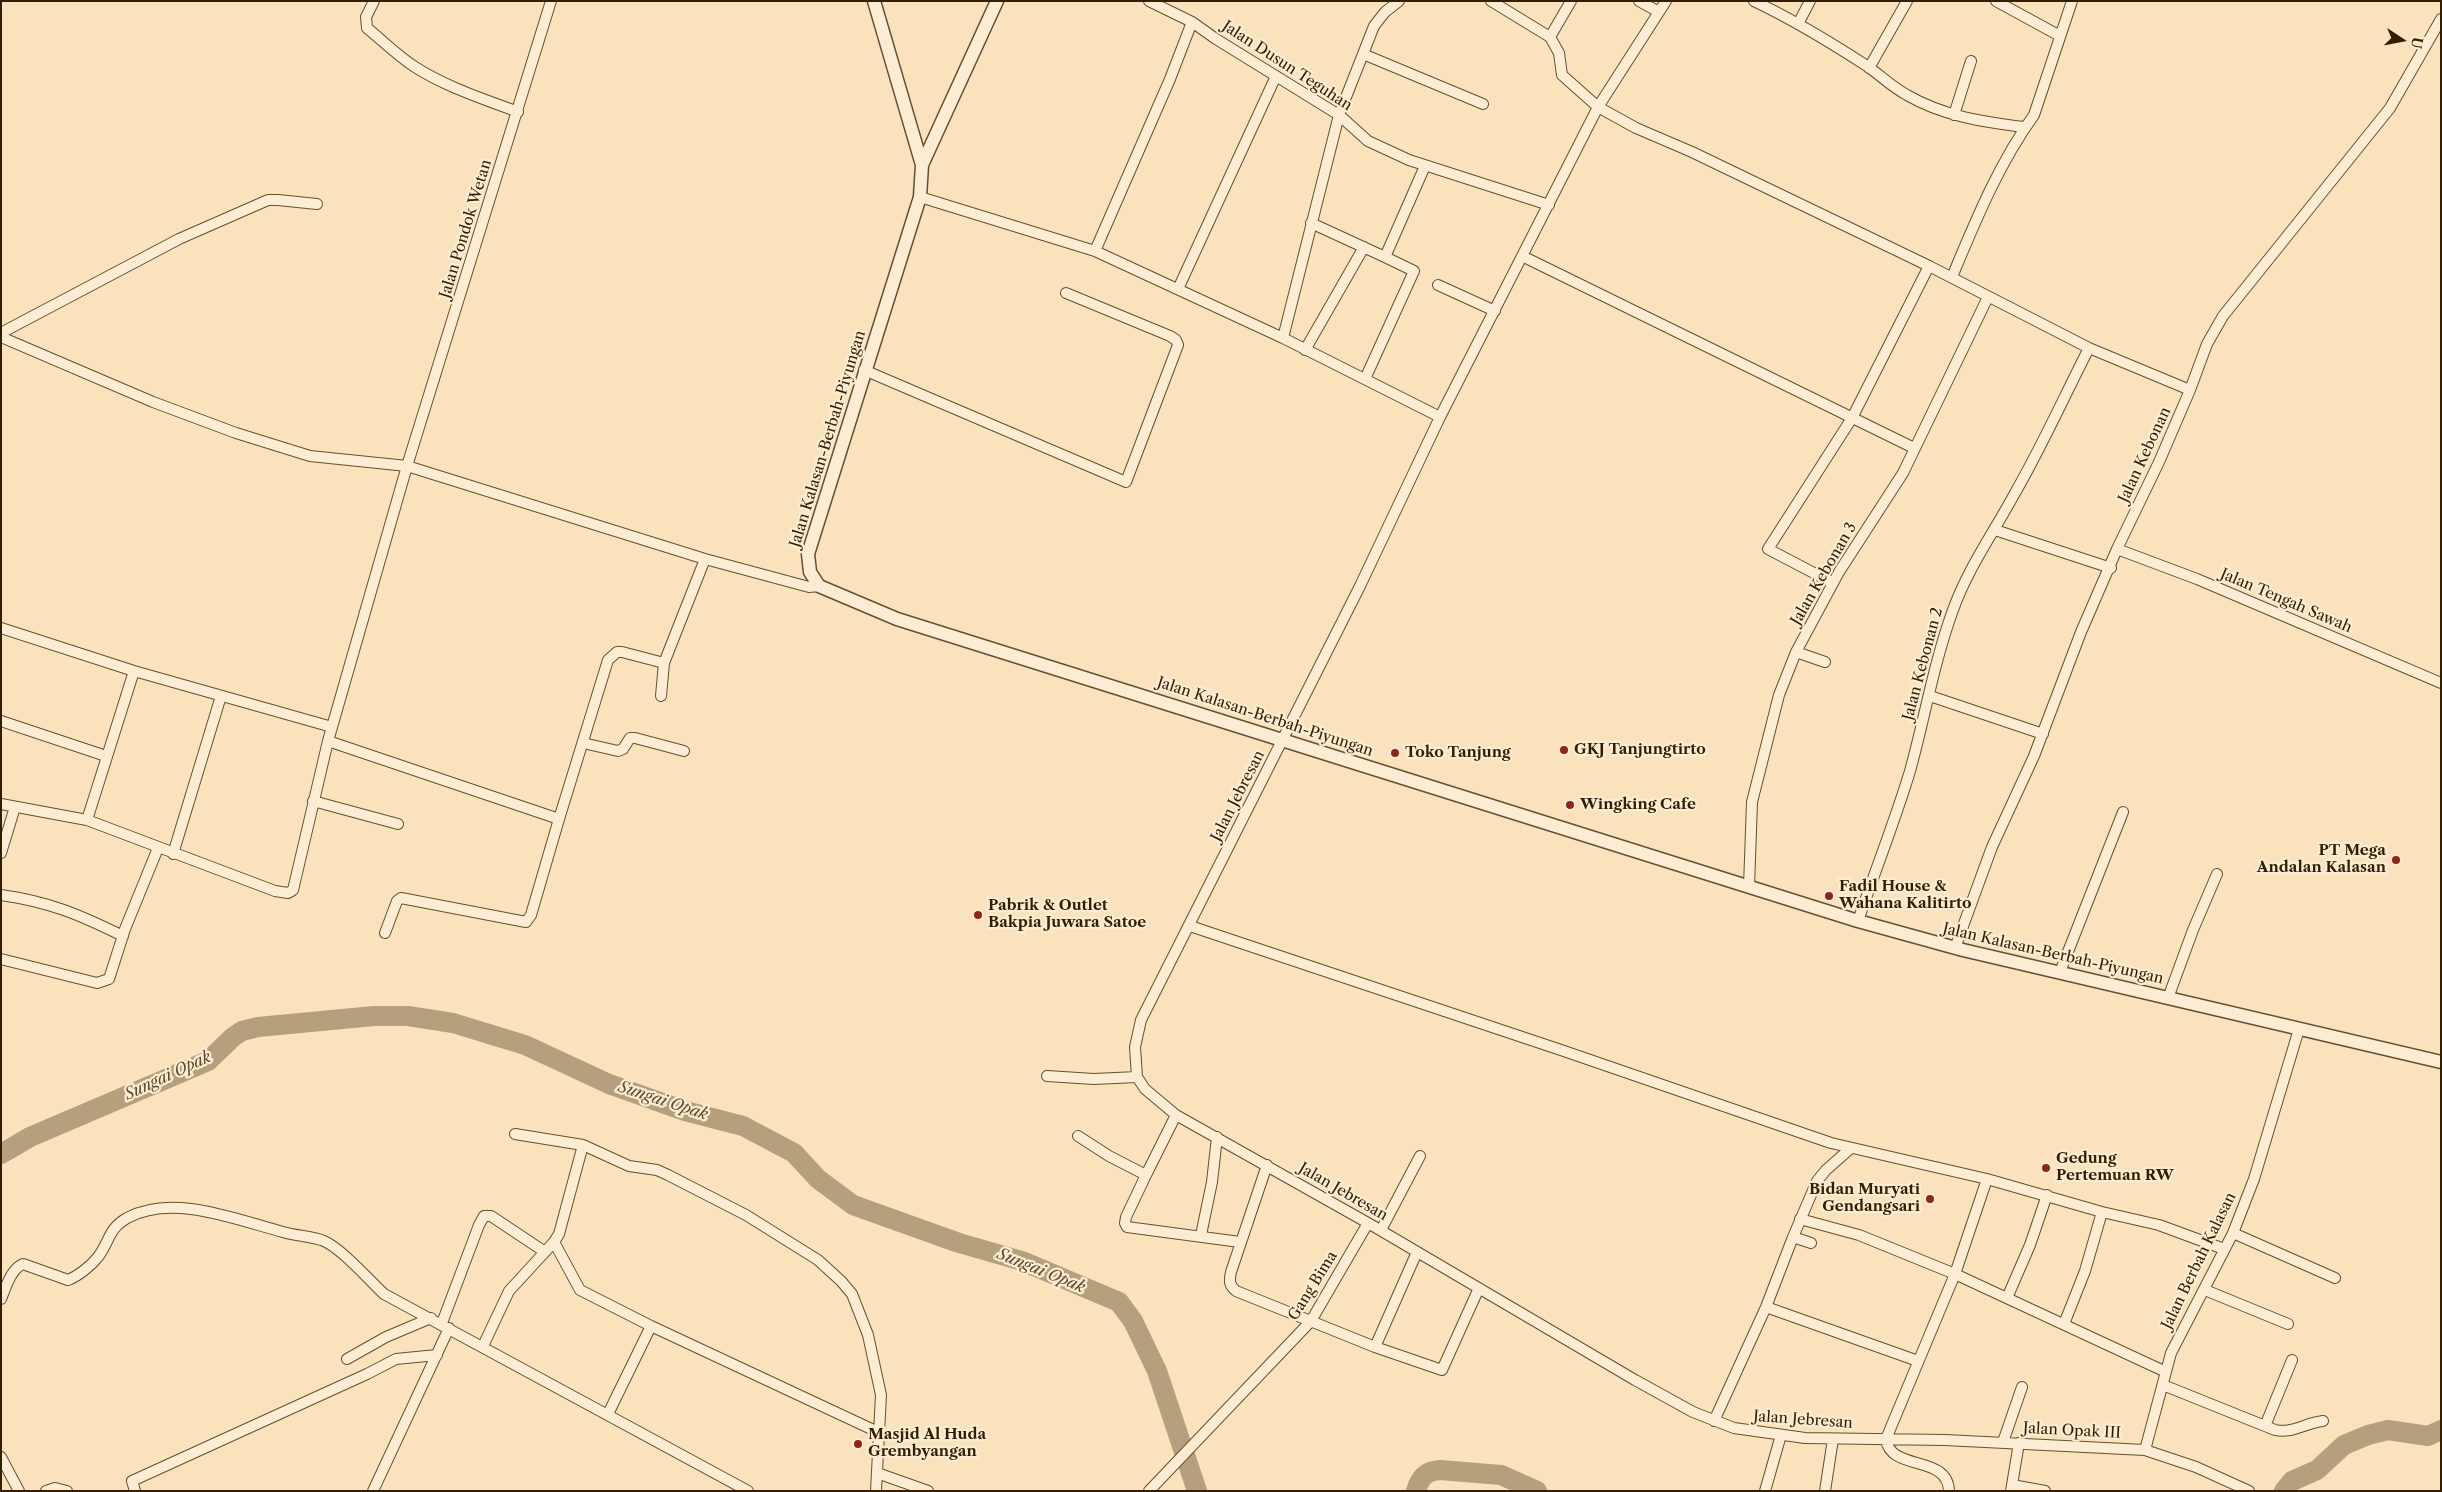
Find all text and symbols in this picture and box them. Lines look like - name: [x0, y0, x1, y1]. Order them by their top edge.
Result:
- north arrow: [2377, 15, 2427, 65]
- street label: Jalan Dusun Teguhan: [1219, 17, 1355, 115]
- text: U: [2407, 36, 2427, 50]
- street label: Jalan Pondok Wetan: [436, 157, 496, 301]
- street label: Jalan Kalasan-Berbah-Piyungan: [786, 328, 870, 550]
- street label: Jalan Kebonan: [2115, 404, 2175, 506]
- street label: Jalan Kebonan 3: [1787, 519, 1861, 629]
- street label: Jalan Tengah Sawah: [2217, 565, 2355, 637]
- street label: Jalan Kebonan 2: [1899, 606, 1947, 722]
- street label: Jalan Kalasan-Berbah-Piyungan: [1155, 674, 1375, 760]
- place label: GKJ Tanjungtirto: [1574, 741, 1706, 759]
- place label: Toko Tanjung: [1405, 744, 1511, 762]
- marker: GKJ Tanjungtirto: [1558, 744, 1570, 756]
- street label: Jalan Jebresan: [1207, 747, 1269, 845]
- marker: Toko Tanjung: [1389, 747, 1401, 759]
- place label: Wingking Cafe: [1580, 796, 1696, 814]
- marker: Wingking Cafe: [1564, 799, 1576, 811]
- place label: PT Mega Andalan Kalasan: [2257, 842, 2386, 877]
- marker: PT Mega Andalan Kalasan: [2390, 854, 2402, 866]
- place label: Fadil House & Wahana Kalitirto: [1839, 878, 1972, 913]
- marker: Fadil House & Wahana Kalitirto: [1823, 890, 1835, 902]
- place label: Pabrik & Outlet Bakpia Juwara Satoe: [988, 897, 1146, 932]
- marker: Pabrik & Outlet Bakpia Juwara Satoe: [972, 909, 984, 921]
- street label: Jalan Kalasan-Berbah-Piyungan: [1941, 920, 2165, 988]
- water label: Sungai Opak: [122, 1048, 214, 1104]
- water label: Sungai Opak: [616, 1077, 710, 1125]
- place label: Gedung Pertemuan RW: [2056, 1150, 2174, 1185]
- street label: Jalan Jebresan: [1295, 1159, 1391, 1225]
- marker: Gedung Pertemuan RW: [2040, 1162, 2052, 1174]
- place label: Bidan Muryati Gendangsari: [1809, 1181, 1920, 1216]
- street label: Jalan Berbah Kalasan: [2158, 1190, 2240, 1332]
- marker: Bidan Muryati Gendangsari: [1924, 1193, 1936, 1205]
- water label: Sungai Opak: [994, 1245, 1088, 1297]
- street label: Gang Bima: [1285, 1248, 1341, 1324]
- street label: Jalan Jebresan: [1753, 1408, 1853, 1432]
- street label: Jalan Opak III: [2023, 1419, 2121, 1443]
- place label: Masjid Al Huda Grembyangan: [868, 1426, 986, 1461]
- marker: Masjid Al Huda Grembyangan: [852, 1438, 864, 1450]

